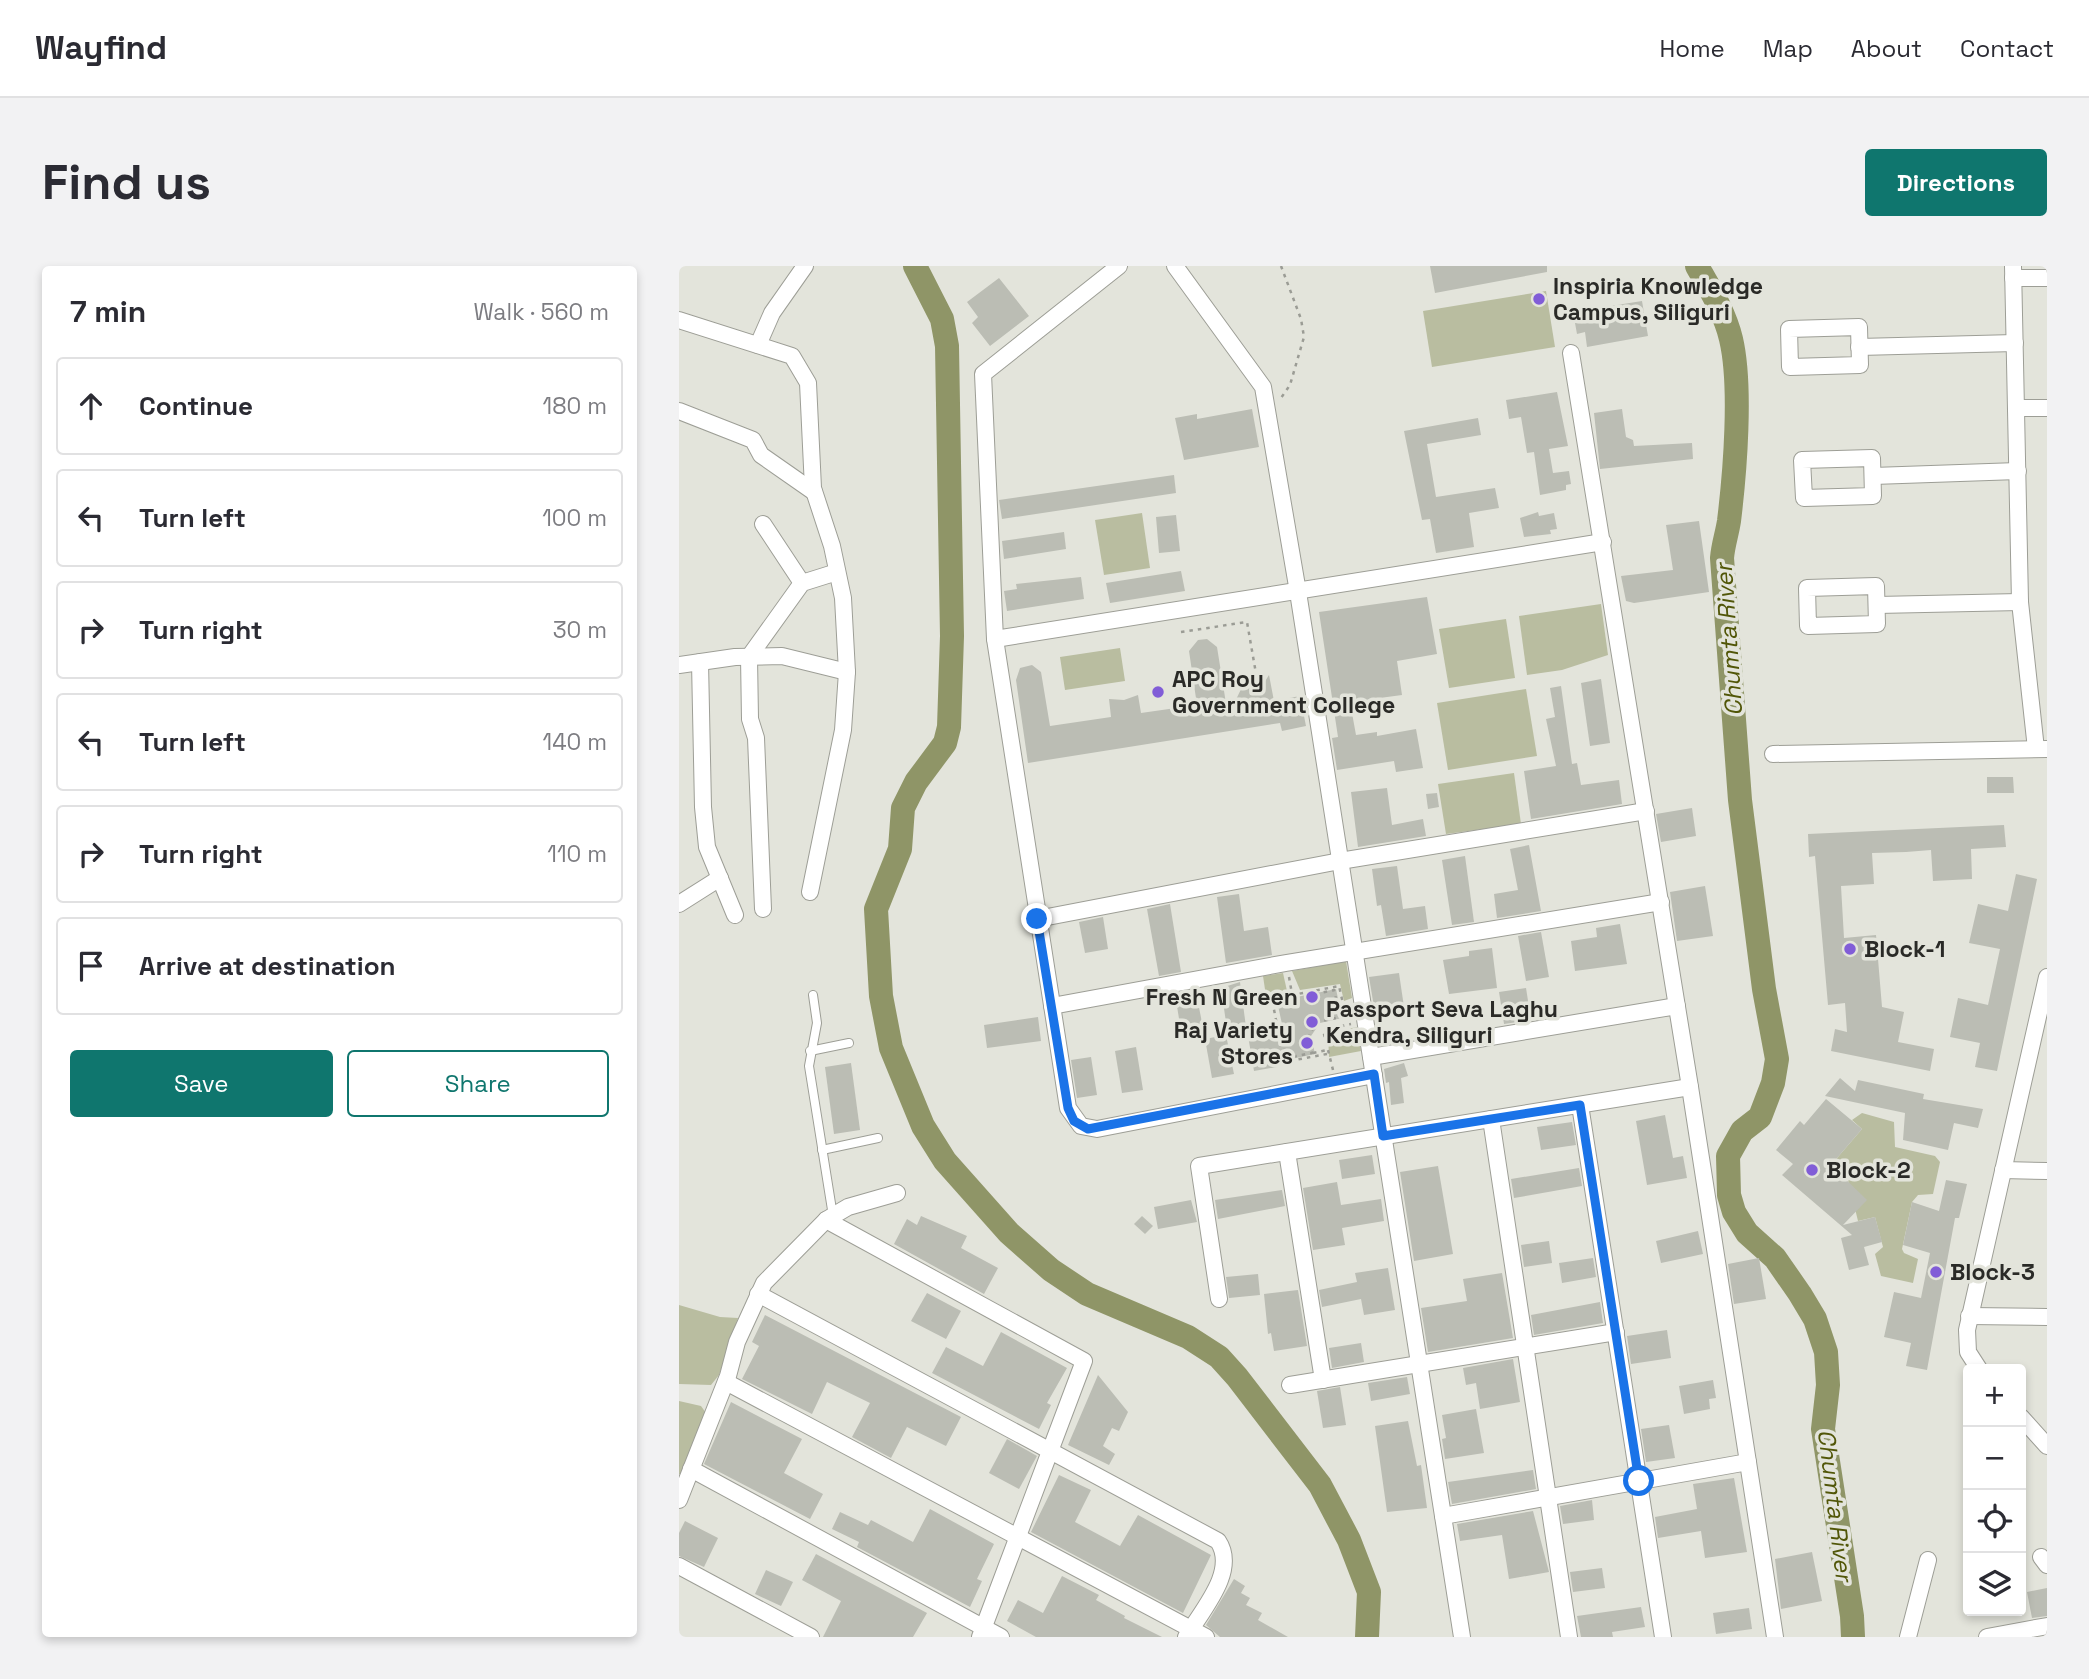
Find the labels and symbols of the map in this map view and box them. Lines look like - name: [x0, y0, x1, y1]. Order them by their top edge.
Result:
- place label: Inspiria Knowledge Campus, Siliguri: [1553, 271, 1763, 327]
- marker: Inspiria Knowledge Campus, Siliguri: [1531, 291, 1547, 307]
- water label: Chumta River: [1708, 560, 1749, 717]
- place label: APC Roy Government College: [1172, 664, 1395, 720]
- marker: APC Roy Government College: [1150, 684, 1166, 700]
- route end: [1021, 903, 1052, 934]
- place label: Block-1: [1864, 934, 1945, 964]
- marker: Block-1: [1842, 941, 1858, 957]
- place label: Fresh N Green: [1146, 982, 1298, 1012]
- marker: Fresh N Green: [1304, 989, 1320, 1005]
- place label: Passport Seva Laghu Kendra, Siliguri: [1326, 994, 1558, 1050]
- marker: Passport Seva Laghu Kendra, Siliguri: [1304, 1014, 1320, 1030]
- place label: Raj Variety Stores: [1174, 1015, 1293, 1071]
- marker: Raj Variety Stores: [1299, 1035, 1315, 1051]
- place label: Block-2: [1826, 1155, 1911, 1185]
- marker: Block-2: [1804, 1162, 1820, 1178]
- place label: Block-3: [1950, 1257, 2035, 1287]
- marker: Block-3: [1928, 1264, 1944, 1280]
- water label: Chumta River: [1811, 1427, 1861, 1585]
- route start: [1623, 1465, 1654, 1496]

